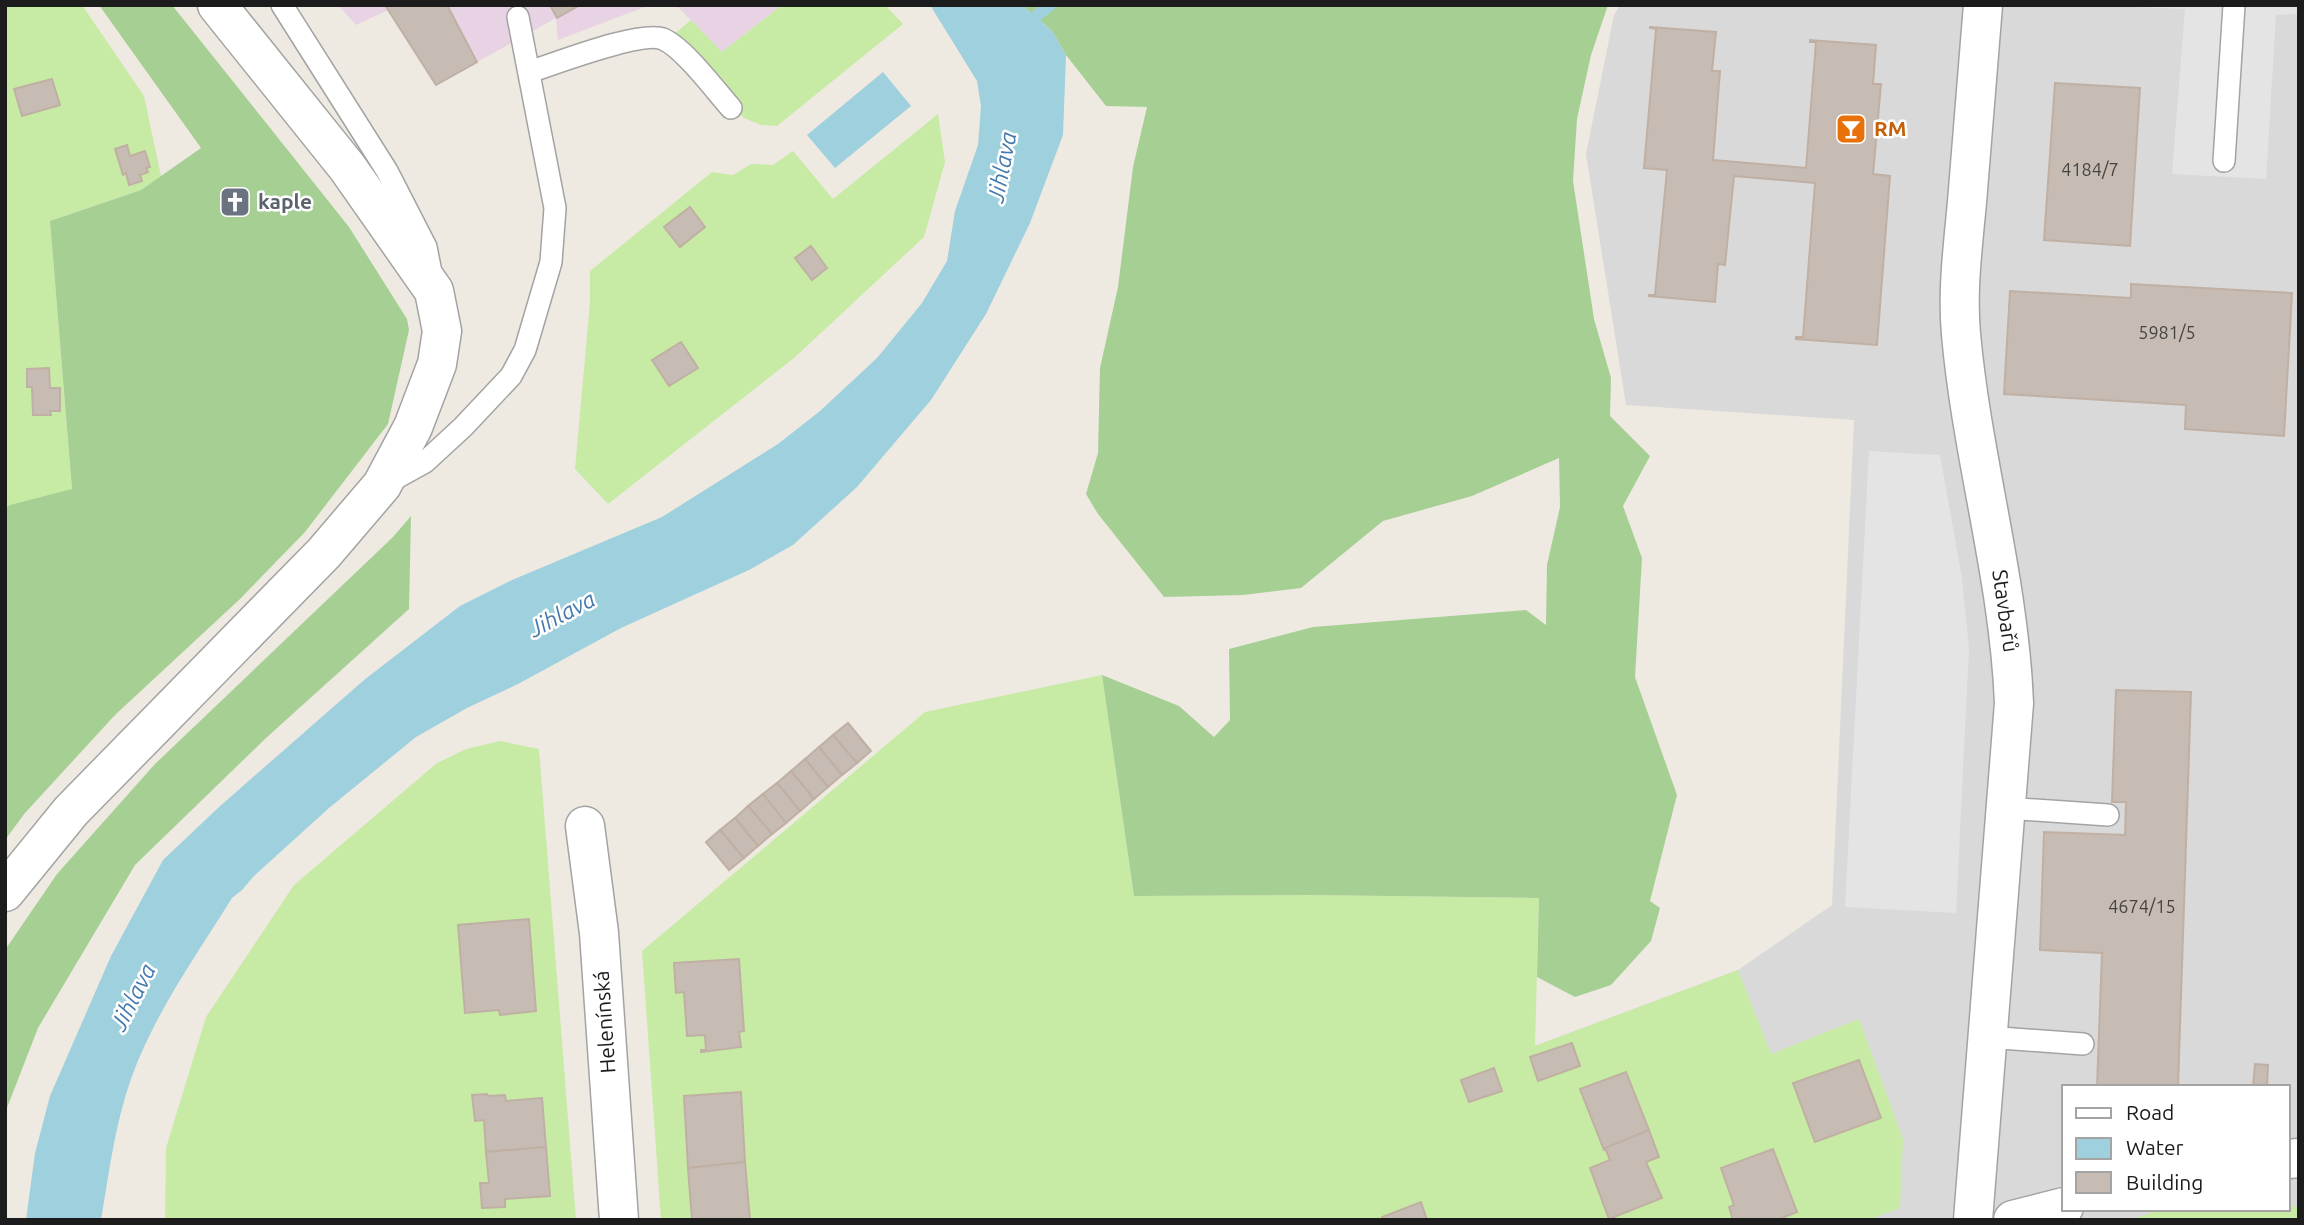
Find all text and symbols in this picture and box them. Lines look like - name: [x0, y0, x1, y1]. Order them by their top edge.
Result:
- bar icon: RM: [1834, 112, 1868, 146]
- place label: RM: [1874, 116, 1906, 140]
- water label: Jihlava: [982, 130, 1021, 205]
- house number: 4184/7: [2061, 159, 2119, 179]
- church icon: kaple: [218, 185, 252, 219]
- place label: kaple: [258, 189, 312, 213]
- house number: 5981/5: [2138, 322, 2196, 342]
- street label: Stavbařů: [1988, 568, 2024, 654]
- water label: Jihlava: [524, 586, 599, 642]
- house number: 4674/15: [2108, 896, 2176, 916]
- water label: Jihlava: [105, 959, 160, 1035]
- street label: Helenínská: [588, 970, 620, 1074]
- legend: [2062, 1085, 2290, 1211]
- text: Road: [2126, 1100, 2174, 1124]
- text: Water: [2126, 1135, 2184, 1159]
- text: Building: [2126, 1170, 2203, 1194]

